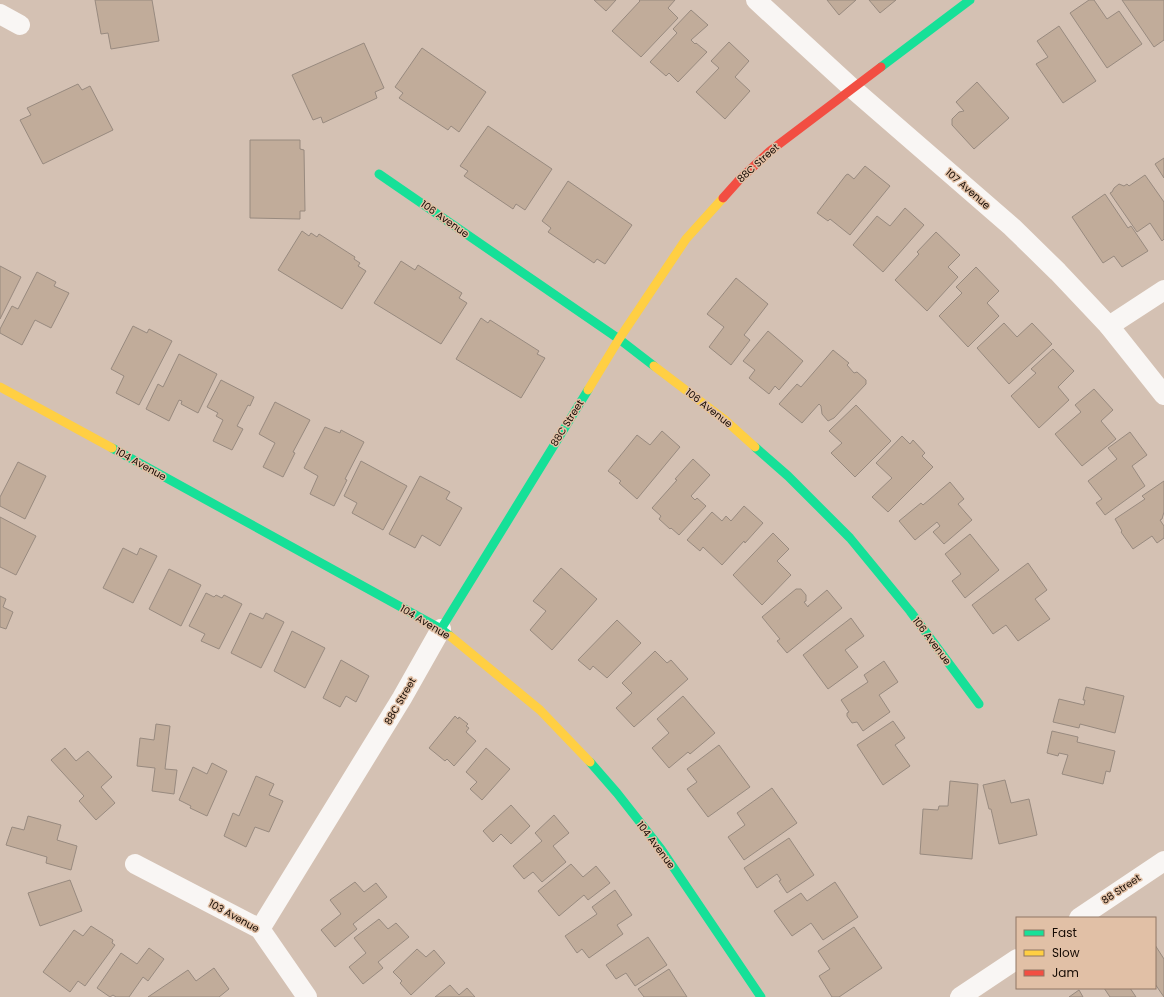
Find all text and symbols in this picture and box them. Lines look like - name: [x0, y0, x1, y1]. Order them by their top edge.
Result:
- street label: 88C Street: [734, 140, 783, 186]
- street label: 107 Avenue: [942, 165, 994, 213]
- street label: 106 Avenue: [418, 197, 472, 241]
- street label: 106 Avenue: [682, 385, 736, 431]
- street label: 88C Street: [547, 397, 587, 449]
- street label: 104 Avenue: [113, 444, 169, 484]
- street label: 104 Avenue: [397, 601, 453, 643]
- street label: 106 Avenue: [909, 614, 955, 668]
- street label: 88C Street: [380, 674, 420, 727]
- street label: 104 Avenue: [633, 818, 679, 872]
- street label: 88 Street: [1098, 870, 1144, 908]
- street label: 103 Avenue: [206, 896, 262, 936]
- legend: [1016, 917, 1156, 989]
- text: Fast: [1052, 924, 1077, 941]
- text: Slow: [1052, 944, 1080, 961]
- text: Jam: [1052, 964, 1079, 981]

